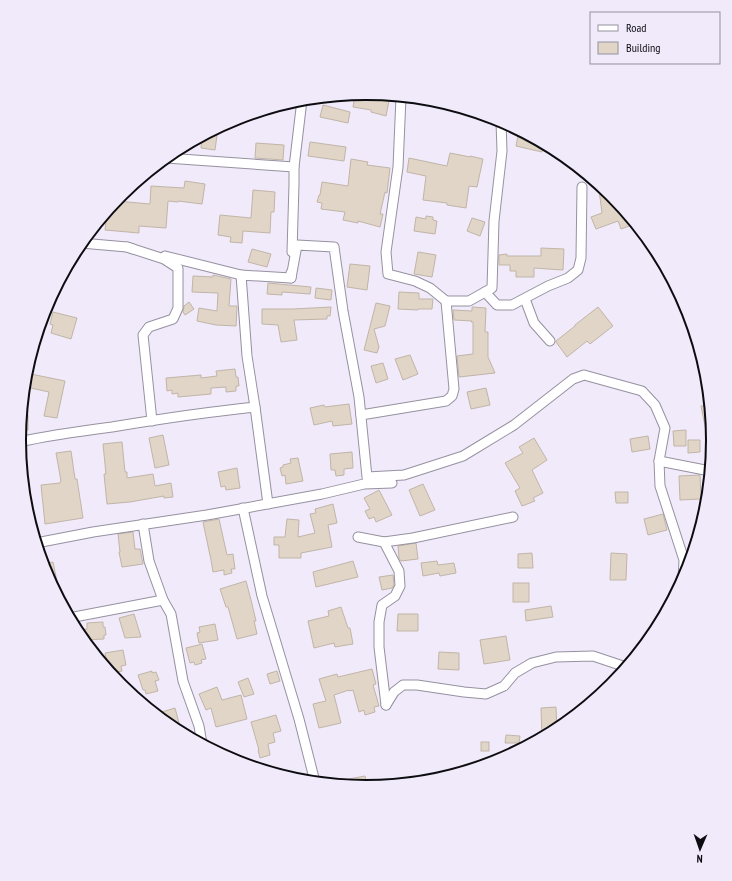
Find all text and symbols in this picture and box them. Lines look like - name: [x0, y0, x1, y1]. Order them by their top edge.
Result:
- legend: [590, 12, 720, 64]
- text: Road: [626, 20, 646, 35]
- text: Building: [626, 40, 661, 55]
- north arrow: [680, 829, 720, 869]
- text: N: [696, 852, 703, 866]

